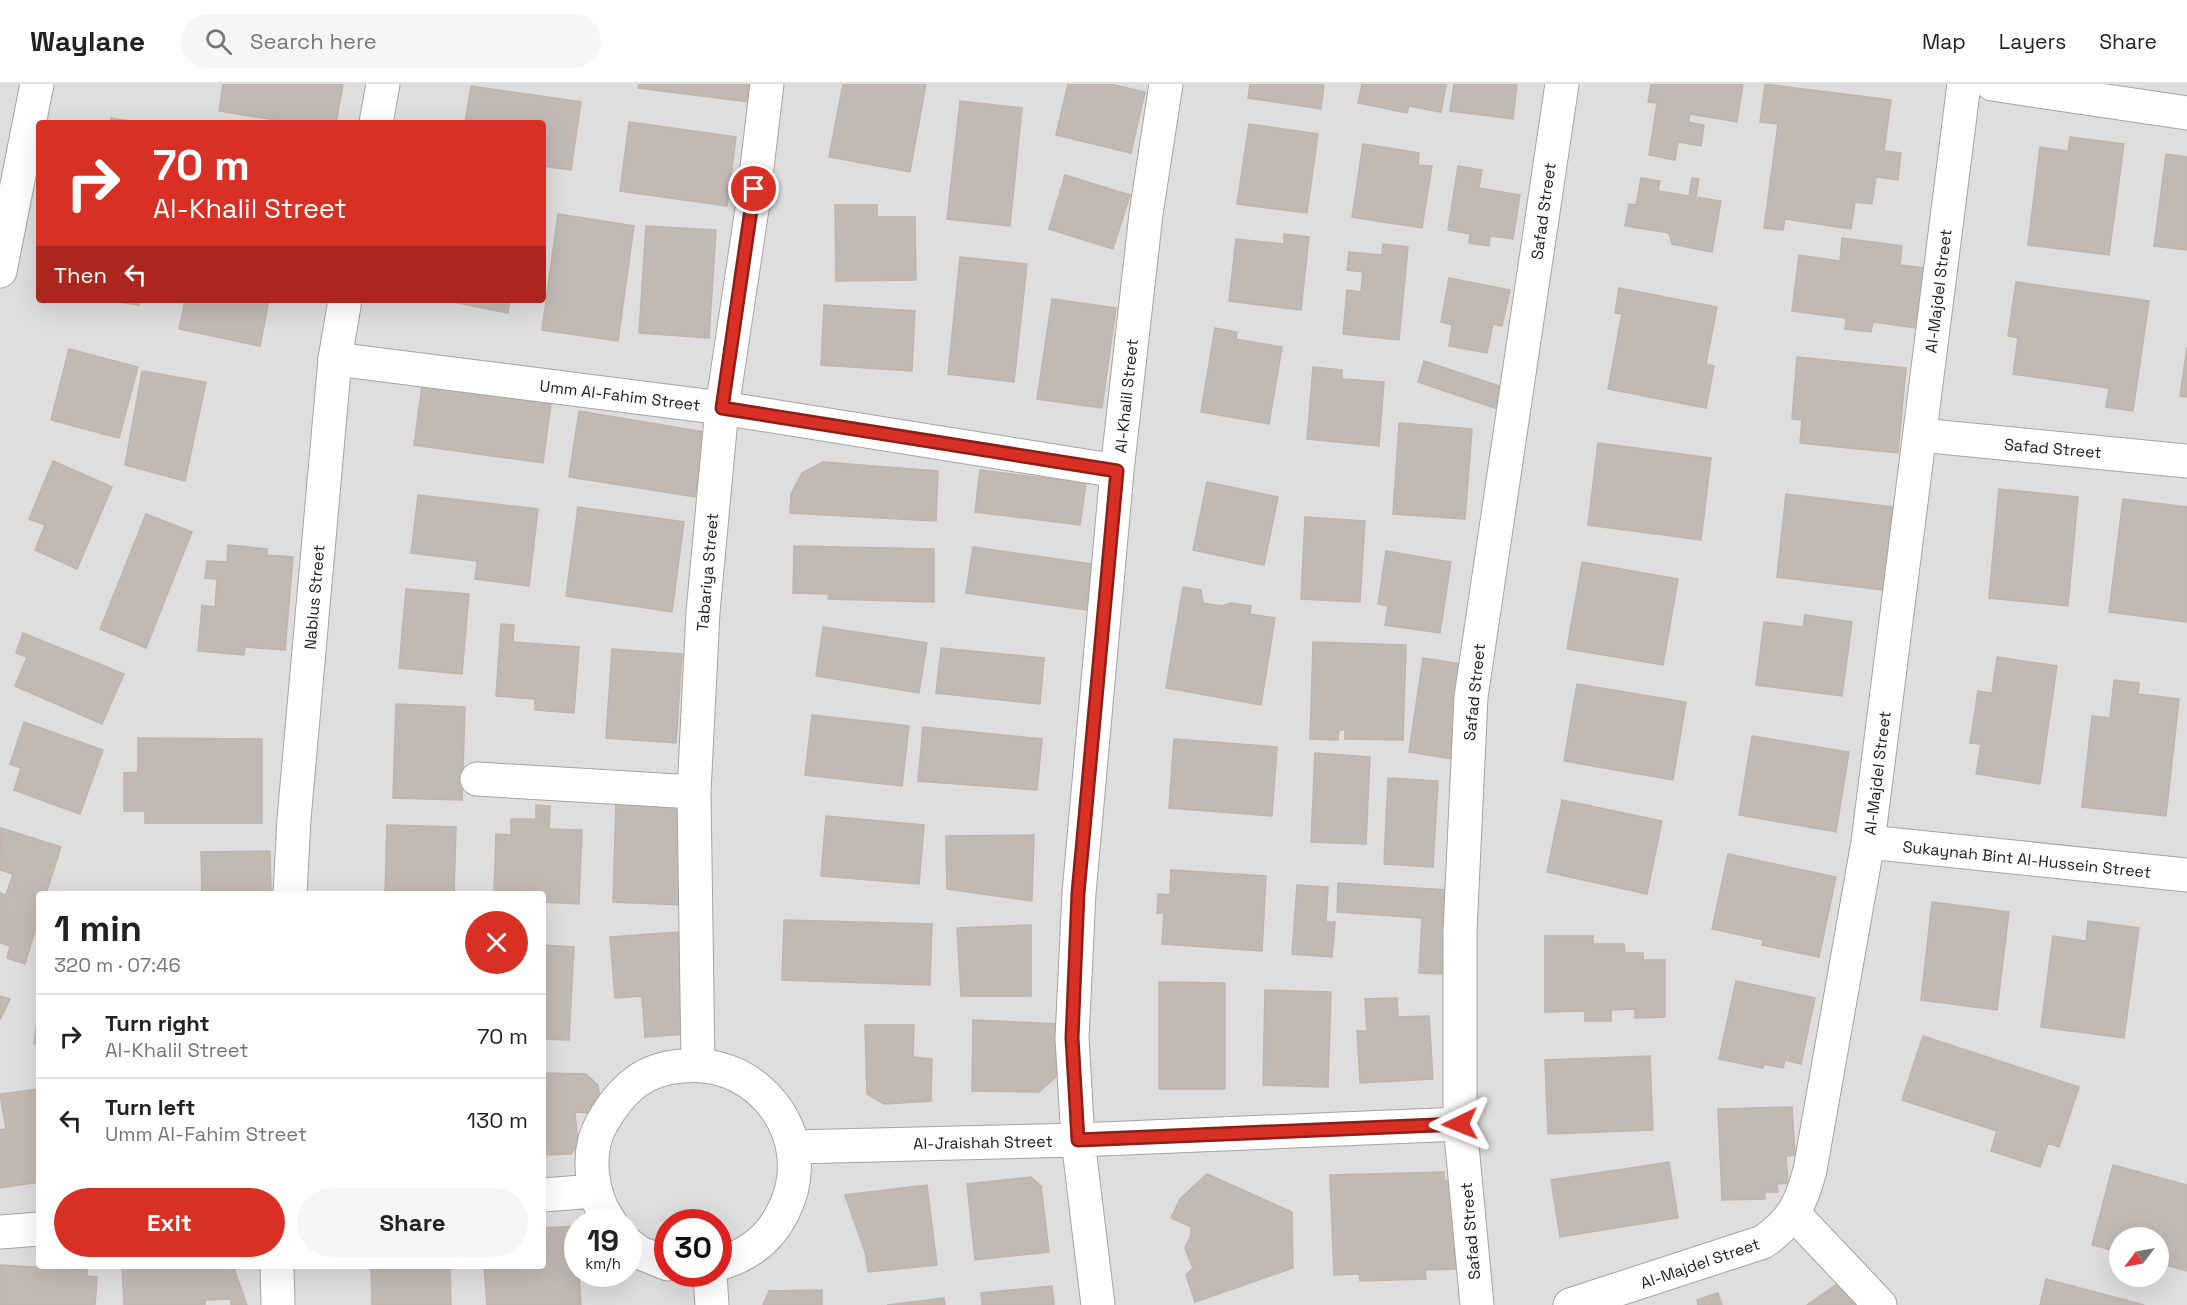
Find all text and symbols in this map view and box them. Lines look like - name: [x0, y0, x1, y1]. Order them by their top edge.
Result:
- search box: [181, 14, 601, 68]
- text: Waylane: [30, 23, 145, 59]
- icon: search: [202, 25, 235, 58]
- text: Search here: [250, 27, 377, 55]
- text: Map: [1922, 28, 1966, 55]
- text: Layers: [1999, 28, 2066, 55]
- text: Share: [2099, 28, 2157, 55]
- text: 70 m: [153, 139, 250, 192]
- icon: right: [54, 144, 132, 222]
- street label: Safad Street: [1526, 161, 1561, 261]
- pin: [728, 163, 779, 214]
- icon: arrive: [737, 172, 770, 205]
- text: Al-Khalil Street: [153, 191, 347, 226]
- street label: Al-Majdel Street: [1920, 228, 1957, 354]
- icon: left: [119, 258, 152, 291]
- text: Then: [54, 261, 107, 289]
- street label: Al-Khalil Street: [1110, 338, 1143, 454]
- street label: Umm Al-Fahim Street: [538, 375, 701, 416]
- street label: Safad Street: [2003, 434, 2103, 463]
- street label: Tabariya Street: [692, 512, 723, 632]
- street label: Nablus Street: [299, 544, 330, 650]
- street label: Safad Street: [1459, 642, 1490, 742]
- street label: Al-Majdel Street: [1859, 710, 1896, 836]
- street label: Sukaynah Bint Al-Hussein Street: [1902, 836, 2152, 883]
- text: 1 min: [54, 906, 142, 952]
- button: close: [465, 911, 528, 974]
- text: 320 m · 07:46: [54, 952, 181, 978]
- text: Turn right: [105, 1009, 210, 1037]
- icon: right: [54, 1020, 87, 1053]
- text: 70 m: [477, 1022, 528, 1050]
- text: Al-Khalil Street: [105, 1037, 249, 1063]
- position arrow: [1428, 1092, 1492, 1156]
- text: Turn left: [105, 1093, 195, 1121]
- icon: left: [54, 1104, 87, 1137]
- text: 130 m: [467, 1106, 528, 1134]
- text: Umm Al-Fahim Street: [105, 1121, 307, 1147]
- street label: Al-Jraishah Street: [913, 1131, 1053, 1154]
- street label: Safad Street: [1456, 1181, 1485, 1281]
- button: Exit: [54, 1188, 285, 1257]
- button: Share: [297, 1188, 528, 1257]
- speed limit sign: 30: [654, 1209, 732, 1287]
- text: 19: [587, 1221, 619, 1260]
- north arrow: [2109, 1227, 2169, 1287]
- map controls: [2109, 1227, 2169, 1287]
- street label: Al-Majdel Street: [1638, 1233, 1763, 1294]
- text: km/h: [585, 1254, 621, 1273]

